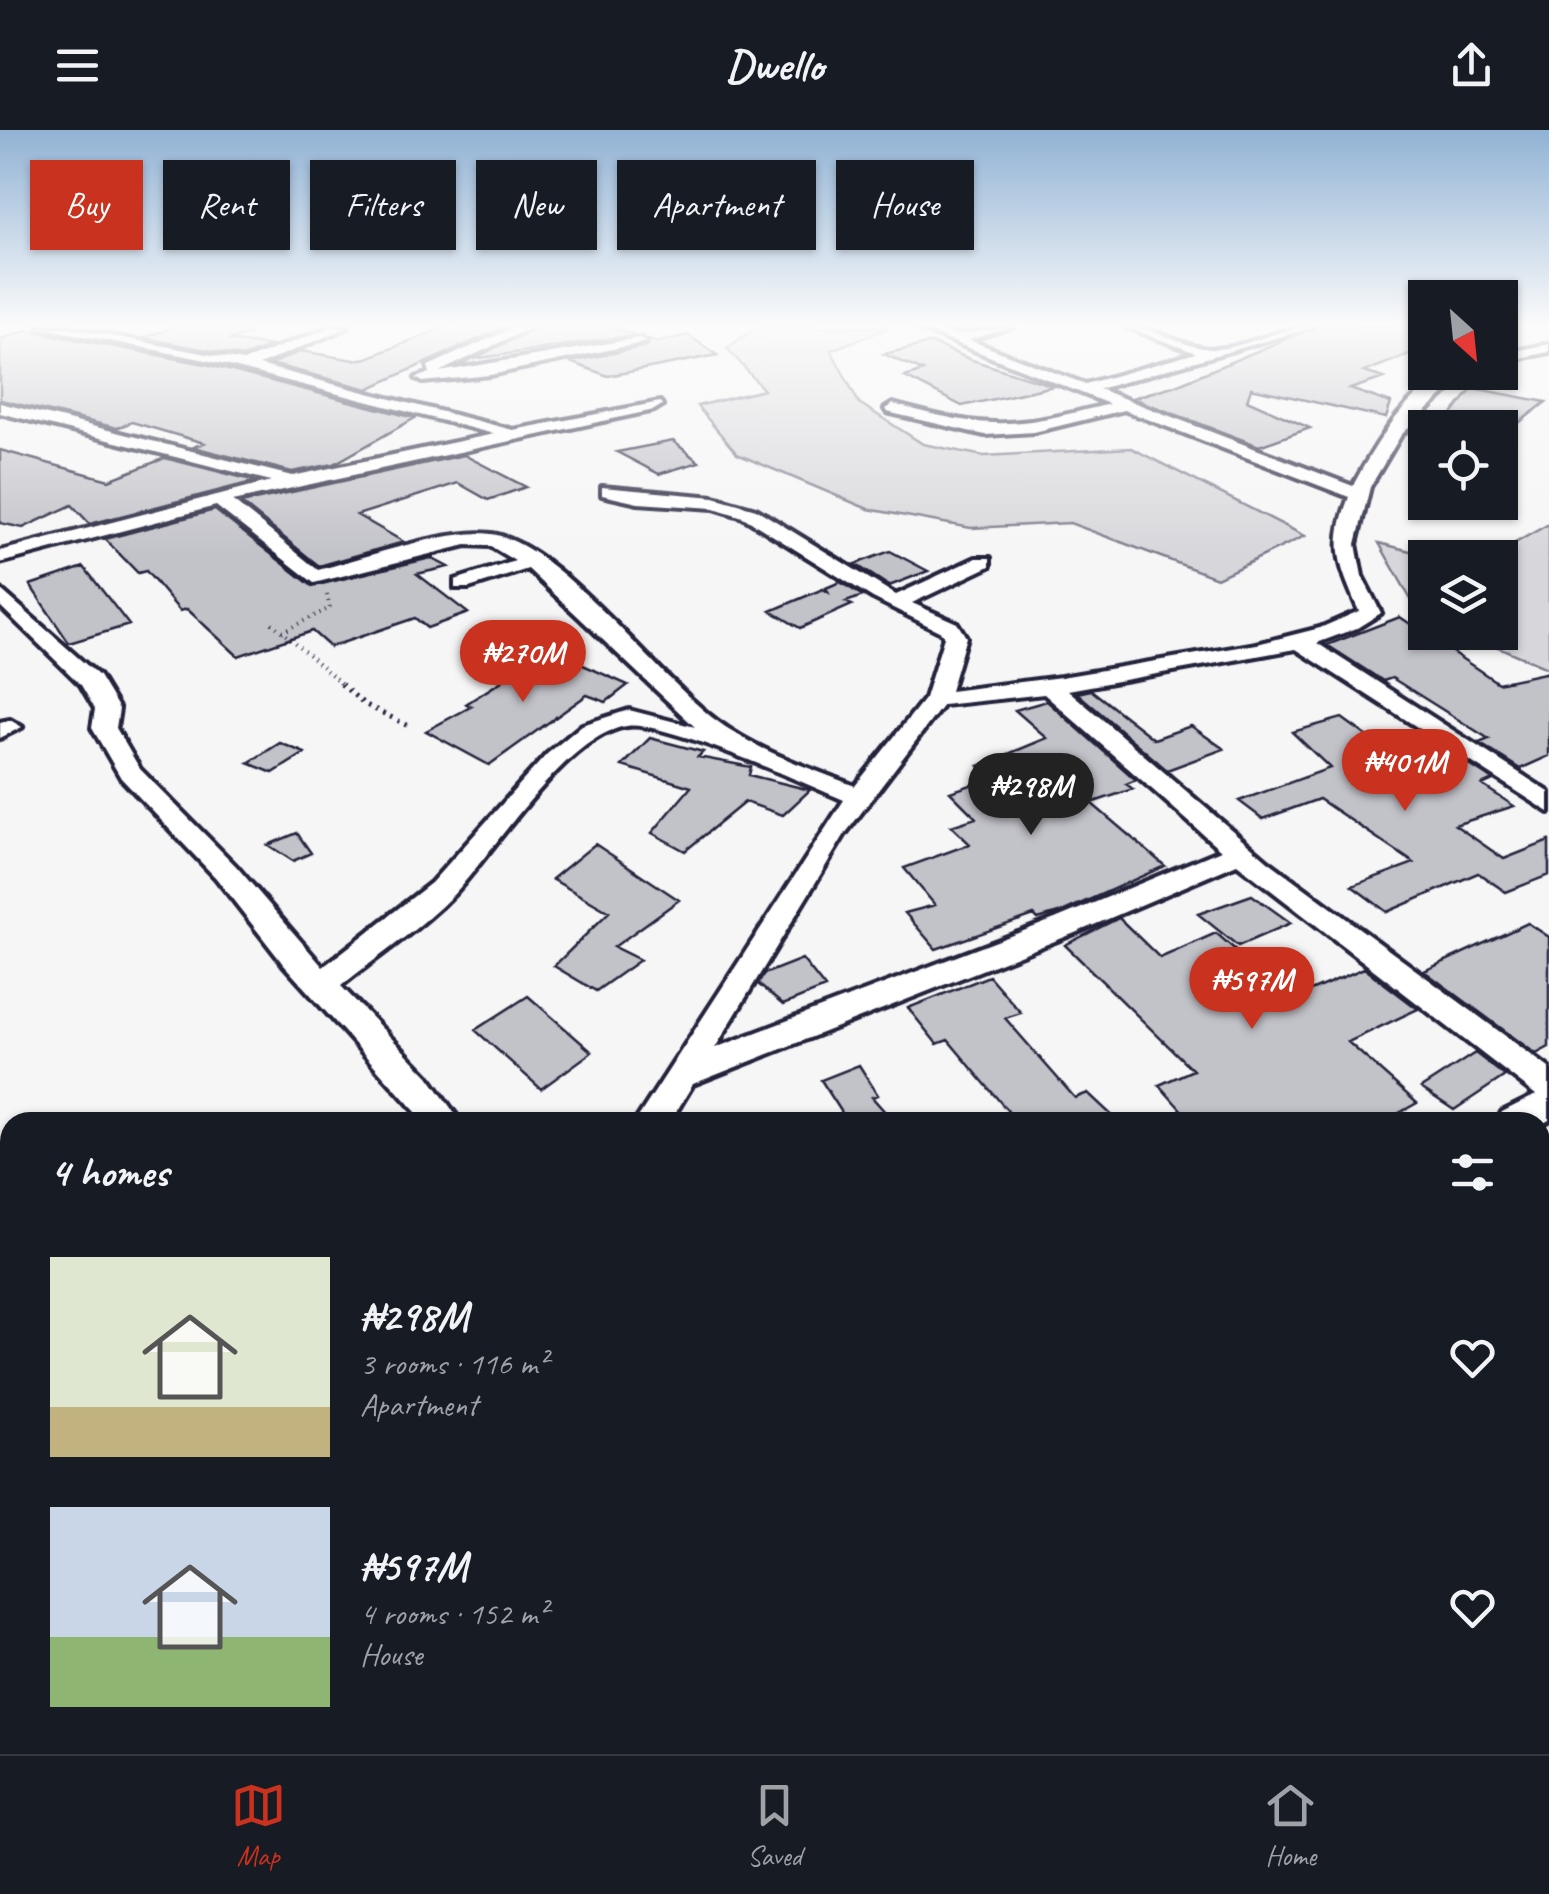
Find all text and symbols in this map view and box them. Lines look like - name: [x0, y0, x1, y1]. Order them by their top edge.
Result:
- text: Dwello: [726, 37, 823, 94]
- icon: menu: [50, 38, 105, 93]
- icon: share: [1444, 38, 1499, 93]
- chip: Buy: [30, 160, 143, 250]
- chip: Rent: [163, 160, 290, 250]
- chip: Filters: [310, 160, 456, 250]
- chip: New: [476, 160, 597, 250]
- chip: Apartment: [617, 160, 816, 250]
- chip: House: [836, 160, 974, 250]
- north arrow: [1408, 280, 1518, 390]
- map controls: [1408, 280, 1518, 650]
- button: locate: [1408, 410, 1518, 520]
- button: layers: [1408, 540, 1518, 650]
- pin: ₦270M: [453, 620, 593, 705]
- text: ₦270M: [482, 632, 564, 673]
- pin: ₦401M: [1335, 729, 1475, 814]
- text: ₦401M: [1364, 741, 1446, 782]
- pin: ₦298M: [961, 753, 1101, 838]
- text: ₦298M: [990, 765, 1072, 806]
- pin: ₦597M: [1182, 947, 1322, 1032]
- text: ₦597M: [1211, 959, 1293, 1000]
- icon: filters: [1445, 1145, 1500, 1200]
- text: 4 homes: [50, 1146, 169, 1199]
- text: ₦298M: [360, 1290, 468, 1343]
- icon: home: [130, 1297, 250, 1417]
- icon: heart: [1445, 1330, 1500, 1385]
- text: 3 rooms · 116 m²: [360, 1343, 547, 1384]
- text: Apartment: [360, 1384, 478, 1425]
- text: ₦597M: [360, 1540, 467, 1593]
- icon: home: [130, 1547, 250, 1667]
- icon: heart: [1445, 1580, 1500, 1635]
- text: 4 rooms · 152 m²: [360, 1593, 547, 1634]
- text: House: [360, 1634, 422, 1675]
- tab: Map: [231, 1778, 286, 1873]
- tab: Saved: [747, 1778, 802, 1873]
- tab: Home: [1263, 1778, 1318, 1873]

